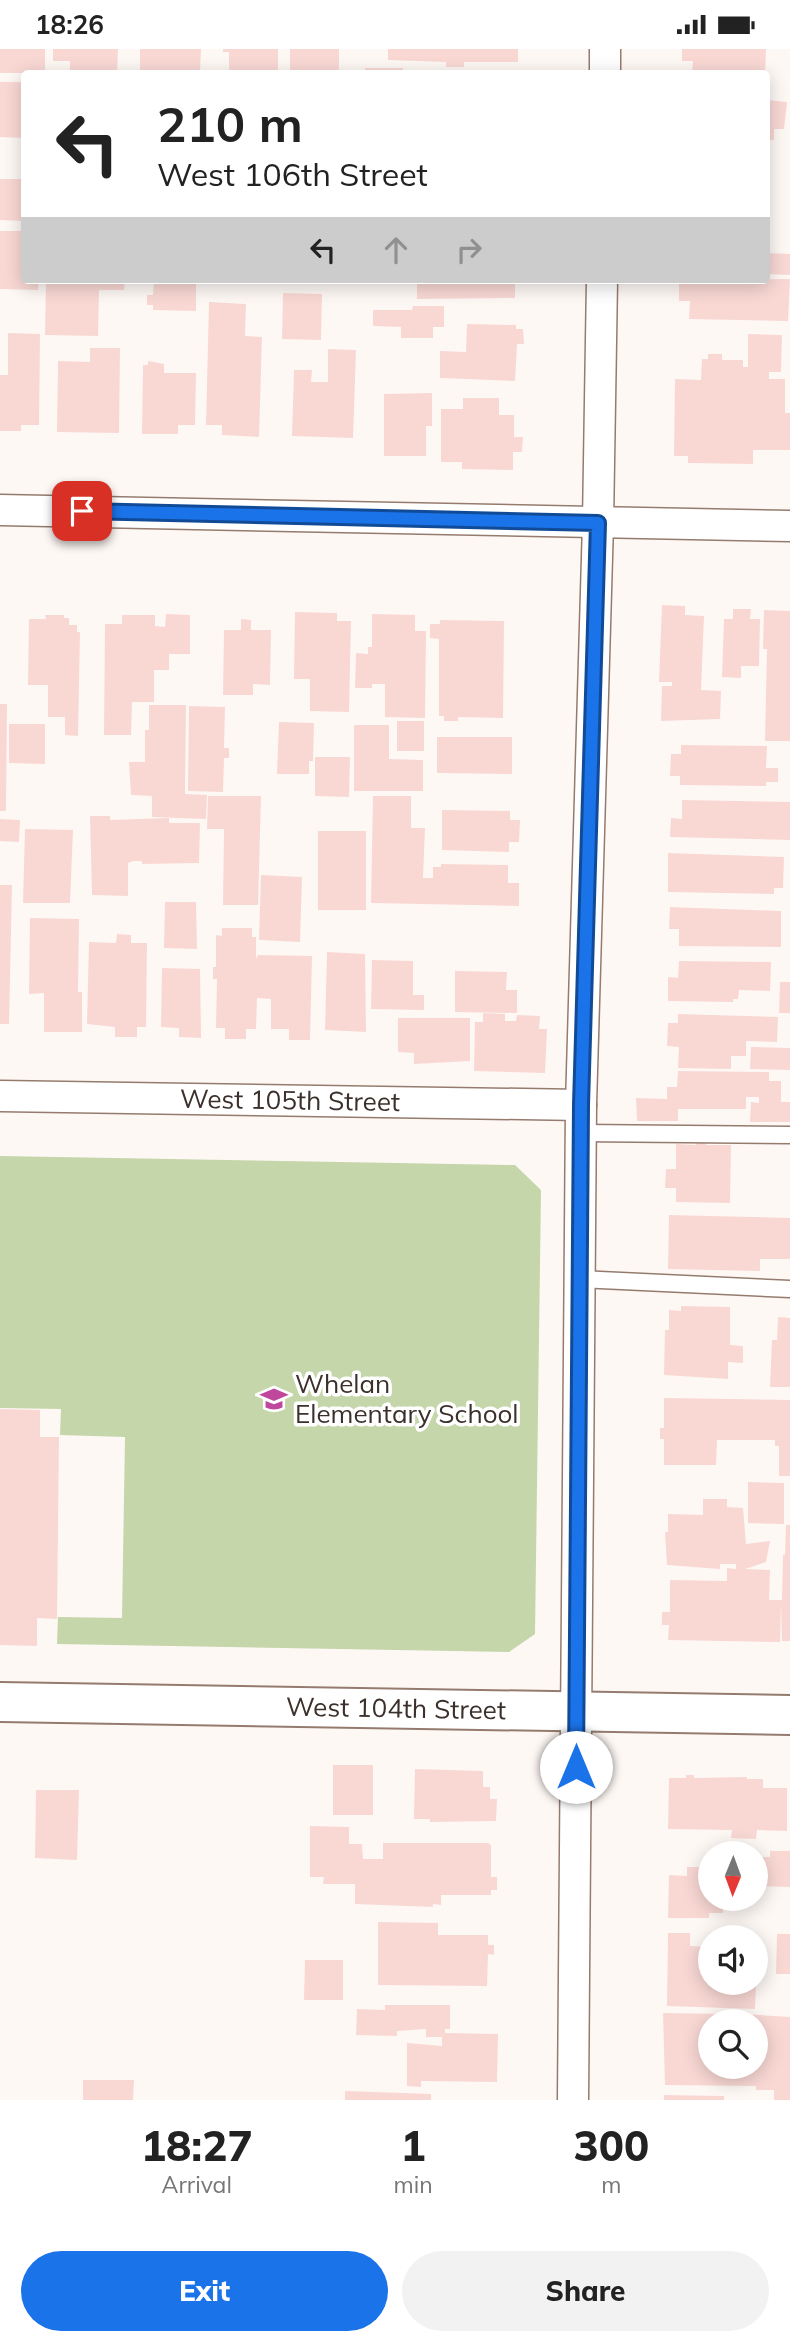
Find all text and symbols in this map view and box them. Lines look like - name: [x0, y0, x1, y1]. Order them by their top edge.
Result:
- text: 18:26: [35, 8, 104, 41]
- text: 210 m: [157, 93, 303, 154]
- icon: left: [42, 98, 133, 189]
- text: West 106th Street: [157, 154, 428, 194]
- icon: left: [304, 231, 342, 269]
- icon: ahead: [377, 231, 415, 269]
- icon: right: [450, 231, 488, 269]
- pin: [52, 481, 112, 541]
- icon: arrive: [63, 492, 101, 530]
- street label: West 105th Street: [180, 1082, 400, 1118]
- place label: Whelan Elementary School: [295, 1367, 519, 1430]
- school or university icon: Whelan Elementary School: [259, 1384, 289, 1414]
- street label: West 104th Street: [286, 1690, 506, 1726]
- position arrow: [539, 1730, 613, 1804]
- north arrow: [698, 1841, 768, 1911]
- map controls: [698, 1841, 768, 2079]
- button: sound: [698, 1925, 768, 1995]
- button: search: [698, 2009, 768, 2079]
- text: 18:27: [141, 2119, 253, 2172]
- text: 1: [400, 2119, 426, 2172]
- text: 300: [574, 2119, 649, 2172]
- text: Arrival: [162, 2170, 232, 2199]
- text: min: [393, 2170, 433, 2199]
- text: m: [601, 2170, 621, 2199]
- button: Exit: [21, 2251, 388, 2331]
- button: Share: [402, 2251, 769, 2331]

